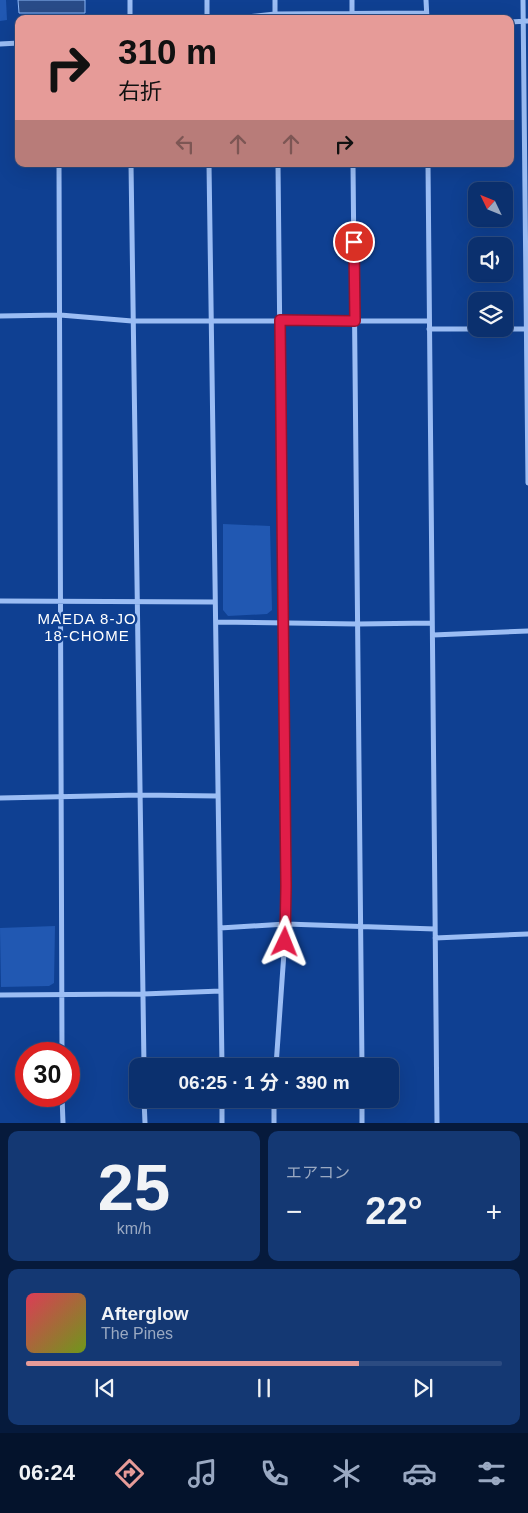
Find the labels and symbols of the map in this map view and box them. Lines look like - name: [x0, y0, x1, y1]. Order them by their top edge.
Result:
- north arrow: [468, 182, 512, 228]
- pin: [333, 221, 375, 263]
- district label: MAEDA 8-JO 18-CHOME: [37, 610, 137, 644]
- position arrow: [258, 915, 310, 967]
- speed limit sign: 30: [15, 1042, 80, 1107]

